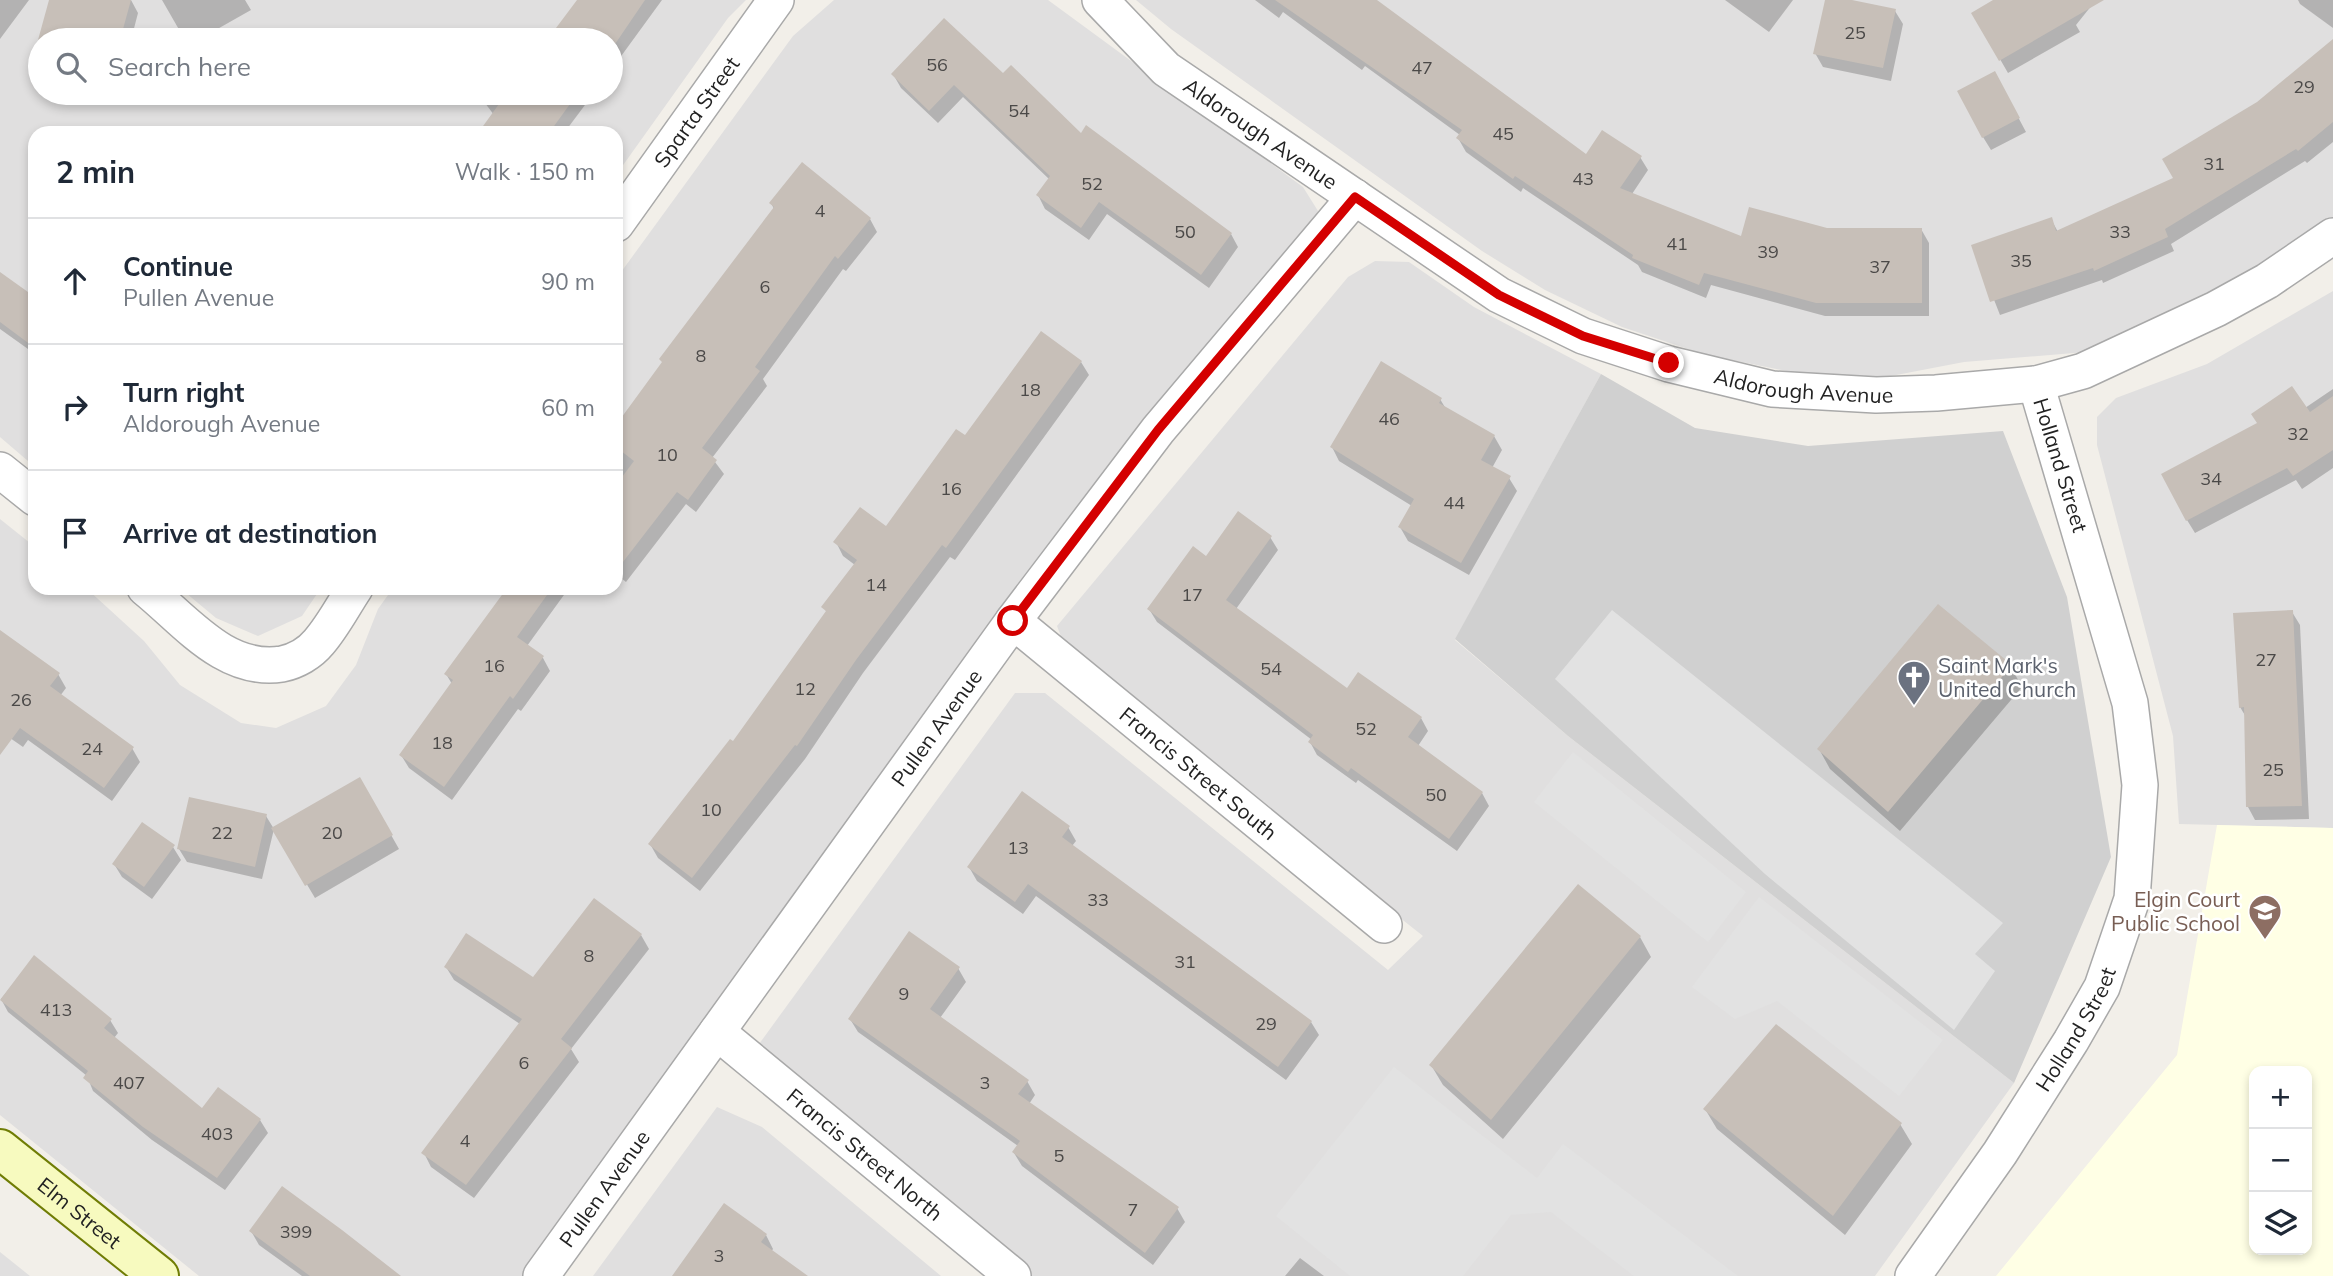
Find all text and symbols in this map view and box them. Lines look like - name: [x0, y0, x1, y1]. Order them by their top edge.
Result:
- house number: 25: [1844, 21, 1866, 44]
- search box: [28, 28, 623, 105]
- icon: search: [52, 48, 90, 86]
- text: Search here: [108, 50, 251, 83]
- street label: Sparta Street: [648, 51, 745, 172]
- house number: 56: [926, 53, 948, 76]
- house number: 47: [1411, 56, 1433, 79]
- street label: Aldorough Avenue: [1179, 72, 1343, 195]
- house number: 29: [2293, 75, 2315, 98]
- house number: 54: [1008, 99, 1030, 122]
- house number: 45: [1492, 122, 1514, 145]
- house number: 31: [2203, 152, 2225, 175]
- text: 2 min: [56, 153, 135, 191]
- text: Walk · 150 m: [455, 157, 595, 186]
- house number: 43: [1572, 167, 1594, 190]
- house number: 52: [1081, 172, 1103, 195]
- house number: 4: [815, 199, 826, 222]
- house number: 50: [1174, 220, 1196, 243]
- house number: 33: [2109, 220, 2131, 243]
- house number: 41: [1666, 232, 1688, 255]
- house number: 39: [1757, 240, 1779, 263]
- house number: 35: [2010, 249, 2032, 272]
- text: Continue: [123, 250, 233, 283]
- house number: 37: [1869, 255, 1891, 278]
- icon: ahead: [56, 262, 94, 300]
- text: 90 m: [541, 267, 595, 296]
- house number: 6: [760, 275, 770, 298]
- text: Pullen Avenue: [123, 283, 274, 312]
- house number: 8: [696, 344, 706, 367]
- route end: [1653, 347, 1684, 378]
- street label: Aldorough Avenue: [1712, 362, 1894, 408]
- text: Turn right: [123, 376, 244, 409]
- house number: 18: [1019, 378, 1041, 401]
- icon: right: [56, 388, 94, 426]
- text: 60 m: [541, 393, 595, 422]
- street label: Holland Street: [2028, 395, 2094, 535]
- house number: 46: [1378, 407, 1400, 430]
- text: Aldorough Avenue: [123, 409, 320, 438]
- house number: 32: [2287, 422, 2309, 445]
- house number: 10: [656, 443, 678, 466]
- house number: 34: [2200, 467, 2222, 490]
- house number: 16: [940, 477, 962, 500]
- house number: 44: [1443, 491, 1465, 514]
- icon: arrive: [56, 514, 94, 552]
- text: Arrive at destination: [123, 517, 378, 550]
- house number: 14: [865, 573, 887, 596]
- house number: 17: [1181, 583, 1203, 606]
- route start: [997, 605, 1028, 636]
- house number: 27: [2255, 648, 2277, 671]
- place label: Saint Mark's United Church: [1938, 652, 2076, 702]
- house number: 16: [483, 654, 505, 677]
- house number: 54: [1260, 657, 1282, 680]
- church icon: Saint Mark's United Church: [1895, 658, 1933, 707]
- street label: Pullen Avenue: [885, 664, 987, 791]
- house number: 12: [794, 677, 816, 700]
- house number: 26: [10, 688, 32, 711]
- street label: Francis Street South: [1115, 701, 1283, 845]
- house number: 52: [1355, 717, 1377, 740]
- house number: 18: [431, 731, 453, 754]
- house number: 24: [81, 737, 103, 760]
- house number: 25: [2262, 758, 2284, 781]
- house number: 50: [1425, 783, 1447, 806]
- house number: 10: [700, 798, 722, 821]
- house number: 22: [211, 821, 233, 844]
- house number: 20: [321, 821, 343, 844]
- house number: 13: [1007, 836, 1029, 859]
- place label: Elgin Court Public School: [2111, 886, 2240, 936]
- house number: 33: [1087, 888, 1109, 911]
- school or university icon: Elgin Court Public School: [2246, 892, 2284, 941]
- house number: 8: [584, 944, 594, 967]
- house number: 31: [1174, 950, 1196, 973]
- street label: Holland Street: [2030, 964, 2121, 1096]
- house number: 9: [899, 982, 909, 1005]
- house number: 413: [40, 998, 72, 1021]
- house number: 29: [1255, 1012, 1277, 1035]
- house number: 6: [519, 1051, 529, 1074]
- map controls: [2249, 1066, 2312, 1255]
- button: +: [2249, 1066, 2312, 1129]
- house number: 407: [113, 1071, 145, 1094]
- house number: 3: [980, 1071, 990, 1094]
- street label: Francis Street North: [782, 1082, 948, 1226]
- house number: 403: [201, 1122, 233, 1145]
- street label: Pullen Avenue: [553, 1125, 655, 1252]
- house number: 4: [460, 1129, 471, 1152]
- button: −: [2249, 1129, 2312, 1192]
- house number: 5: [1054, 1144, 1065, 1167]
- street label: Elm Street: [33, 1171, 127, 1254]
- button: layers: [2249, 1192, 2312, 1255]
- house number: 7: [1128, 1198, 1138, 1221]
- house number: 399: [280, 1220, 312, 1243]
- house number: 3: [714, 1244, 724, 1267]

